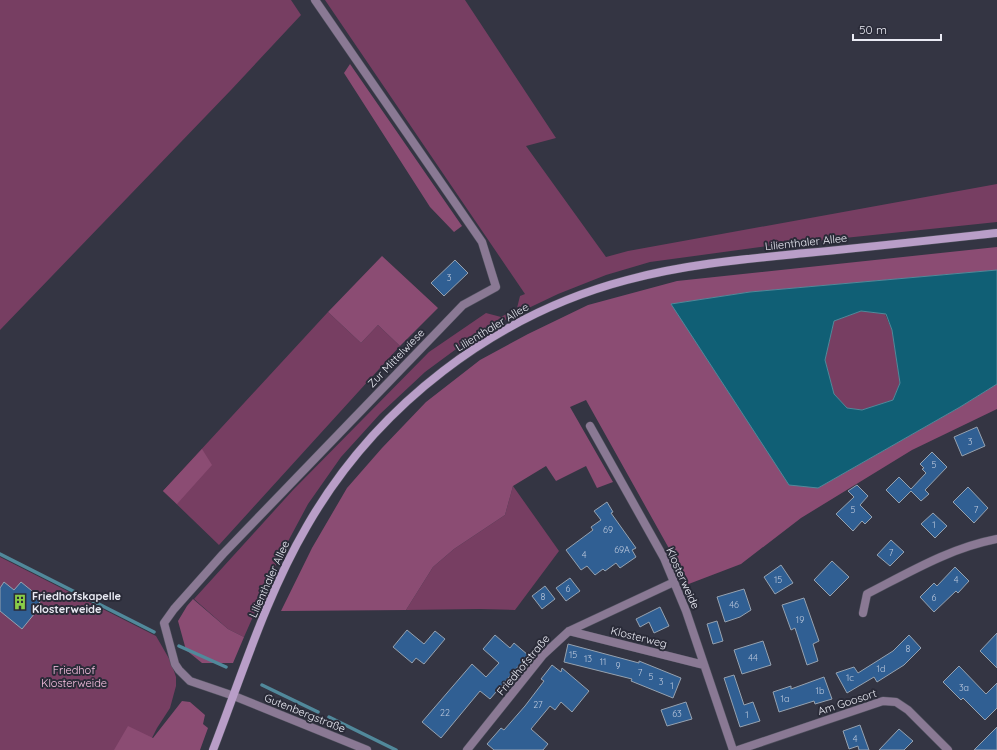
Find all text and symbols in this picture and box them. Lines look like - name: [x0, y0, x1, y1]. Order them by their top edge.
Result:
- scale bar: [853, 16, 941, 42]
- text: 50 m: [859, 22, 887, 37]
- street label: Lilienthaler Allee: [764, 231, 848, 253]
- house number: 3: [447, 272, 452, 283]
- street label: Lilienthaler Allee: [453, 300, 531, 354]
- street label: Zur Mittelwiese: [365, 326, 427, 390]
- house number: 3: [968, 436, 973, 447]
- house number: 5: [932, 459, 937, 470]
- house number: 5: [851, 504, 856, 515]
- house number: 7: [974, 504, 979, 515]
- house number: 1: [932, 519, 936, 530]
- house number: 69: [603, 524, 613, 535]
- street label: Lilienthaler Allee: [246, 538, 292, 620]
- house number: 69A: [614, 544, 630, 555]
- street label: Klosterweide: [663, 545, 703, 611]
- house number: 7: [889, 547, 894, 558]
- house number: 4: [582, 549, 587, 560]
- house number: 15: [774, 574, 782, 585]
- house number: 4: [954, 574, 959, 585]
- house number: 6: [566, 583, 571, 594]
- place label: Friedhofskapelle Klosterweide: [32, 589, 122, 616]
- house number: 8: [541, 591, 546, 602]
- house number: 6: [932, 592, 937, 603]
- building icon: Friedhofskapelle Klosterweide: [11, 593, 29, 611]
- house number: 46: [729, 599, 739, 610]
- house number: 19: [796, 614, 804, 625]
- street label: Klosterweg: [609, 623, 669, 651]
- street label: Friedhofstraße: [494, 632, 552, 698]
- house number: 8: [906, 643, 911, 654]
- house number: 15: [569, 649, 577, 660]
- house number: 44: [748, 652, 758, 663]
- house number: 13: [584, 653, 592, 664]
- house number: 11: [600, 656, 606, 667]
- house number: 9: [615, 660, 621, 671]
- park label: Friedhof Klosterweide: [41, 663, 107, 690]
- house number: 1d: [877, 663, 885, 674]
- house number: 7: [638, 667, 643, 678]
- house number: 5: [649, 671, 654, 682]
- house number: 1c: [846, 672, 854, 683]
- house number: 3: [659, 676, 664, 687]
- house number: 1: [670, 680, 674, 691]
- house number: 3a: [959, 682, 969, 693]
- house number: 1b: [816, 685, 825, 696]
- street label: Am Goosort: [816, 686, 878, 718]
- street label: Gutenbergstraße: [262, 690, 348, 736]
- house number: 1a: [781, 693, 789, 704]
- house number: 27: [533, 699, 543, 710]
- house number: 22: [440, 707, 450, 718]
- house number: 63: [672, 708, 682, 719]
- house number: 1: [745, 709, 749, 720]
- house number: 4: [853, 733, 858, 744]

